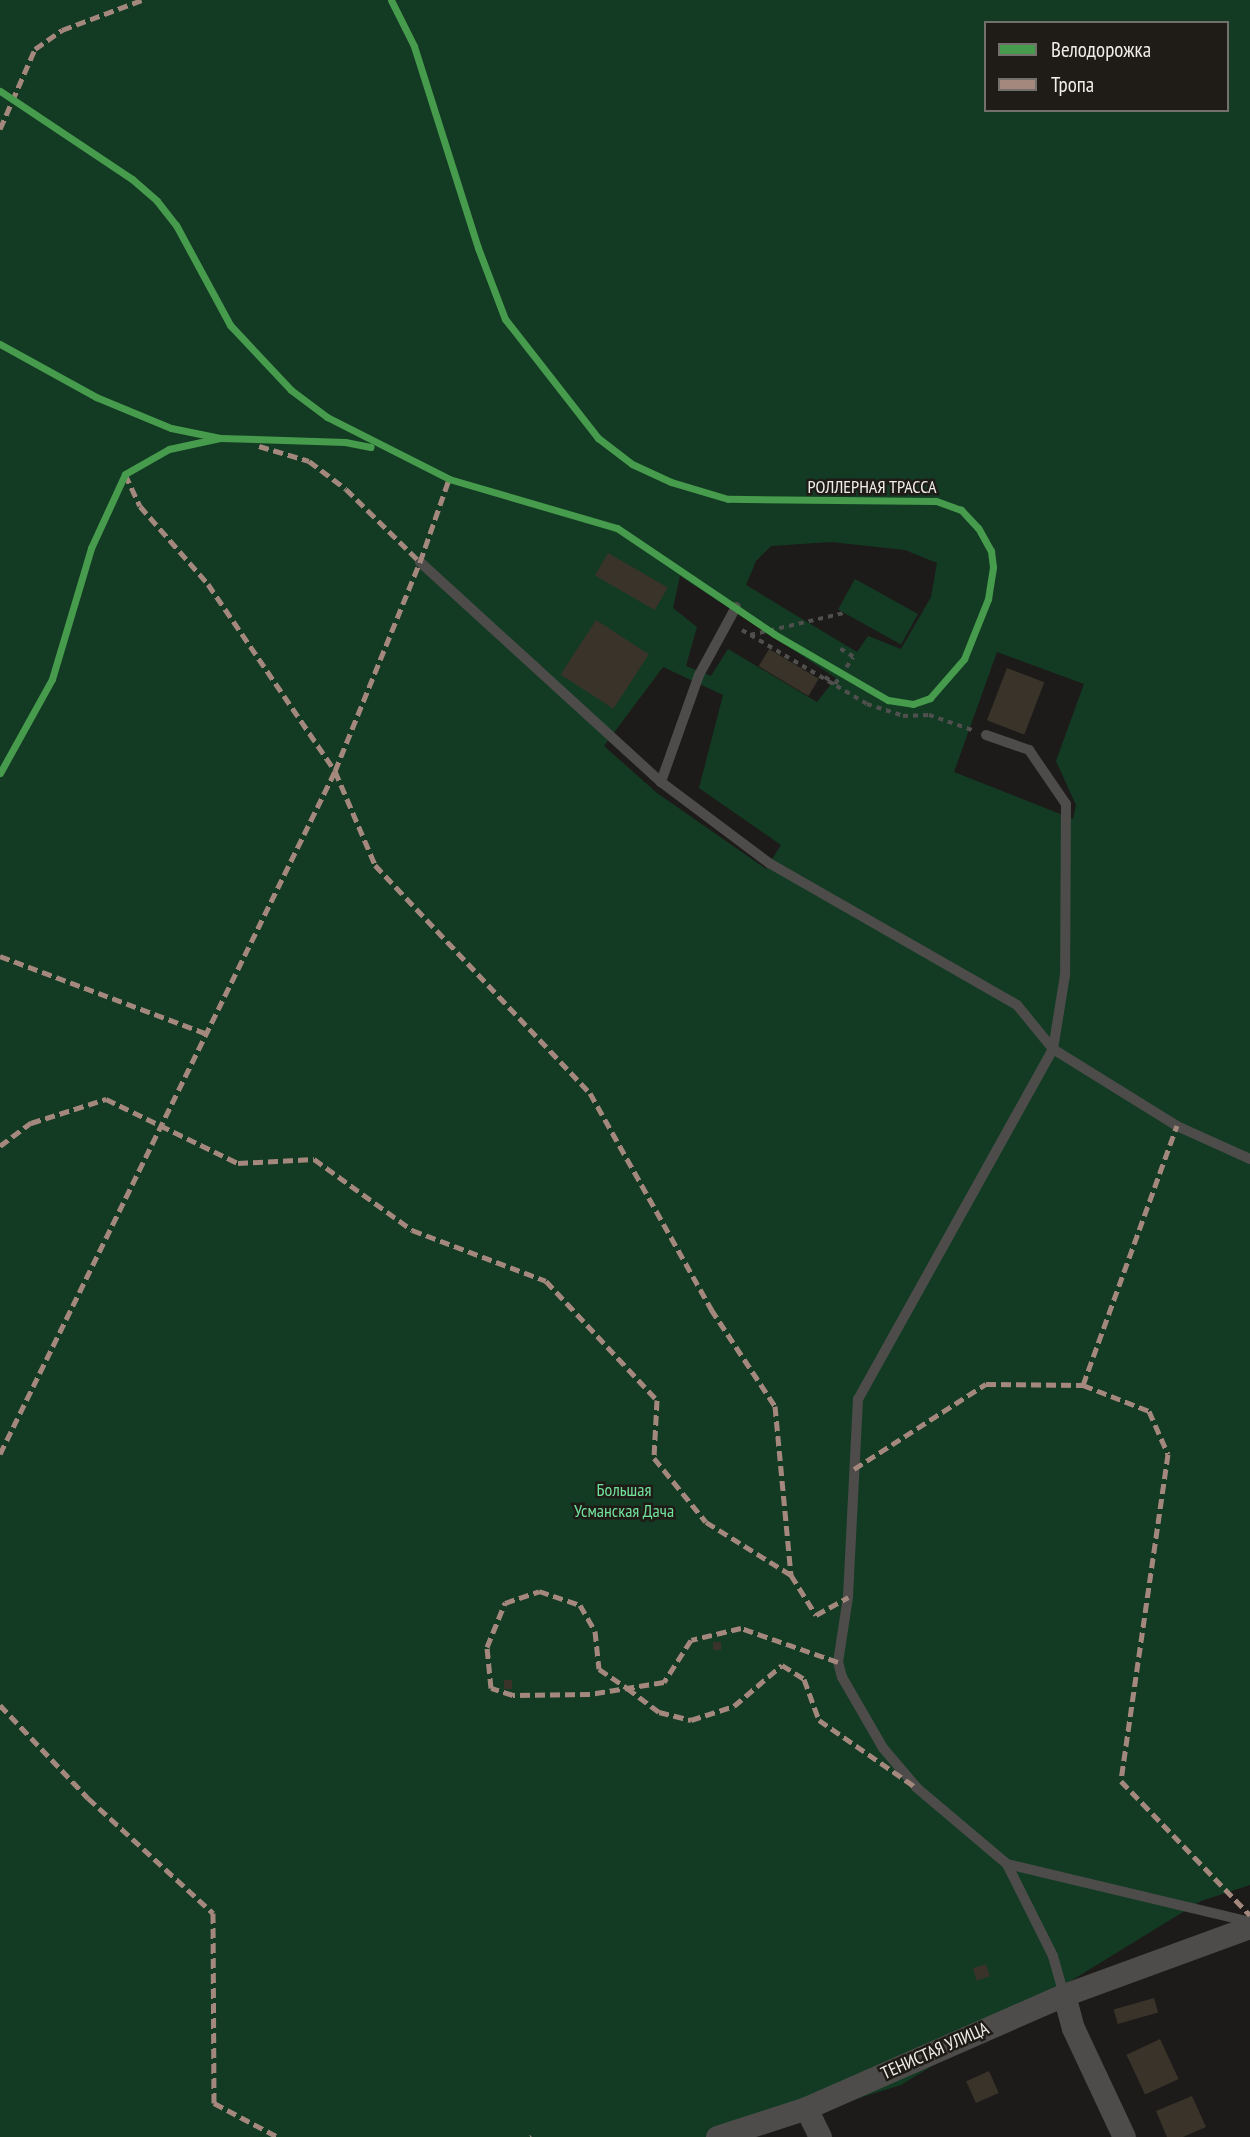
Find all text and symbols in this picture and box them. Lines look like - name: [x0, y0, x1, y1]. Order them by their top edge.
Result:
- legend: [984, 21, 1229, 112]
- text: Велодорожка: [1051, 36, 1151, 63]
- text: Тропа: [1051, 71, 1094, 98]
- street label: РОЛЛЕРНАЯ ТРАССА: [807, 476, 937, 498]
- park label: Большая Усманская Дача: [574, 1480, 674, 1522]
- street label: ТЕНИСТАЯ УЛИЦА: [878, 2018, 992, 2084]

